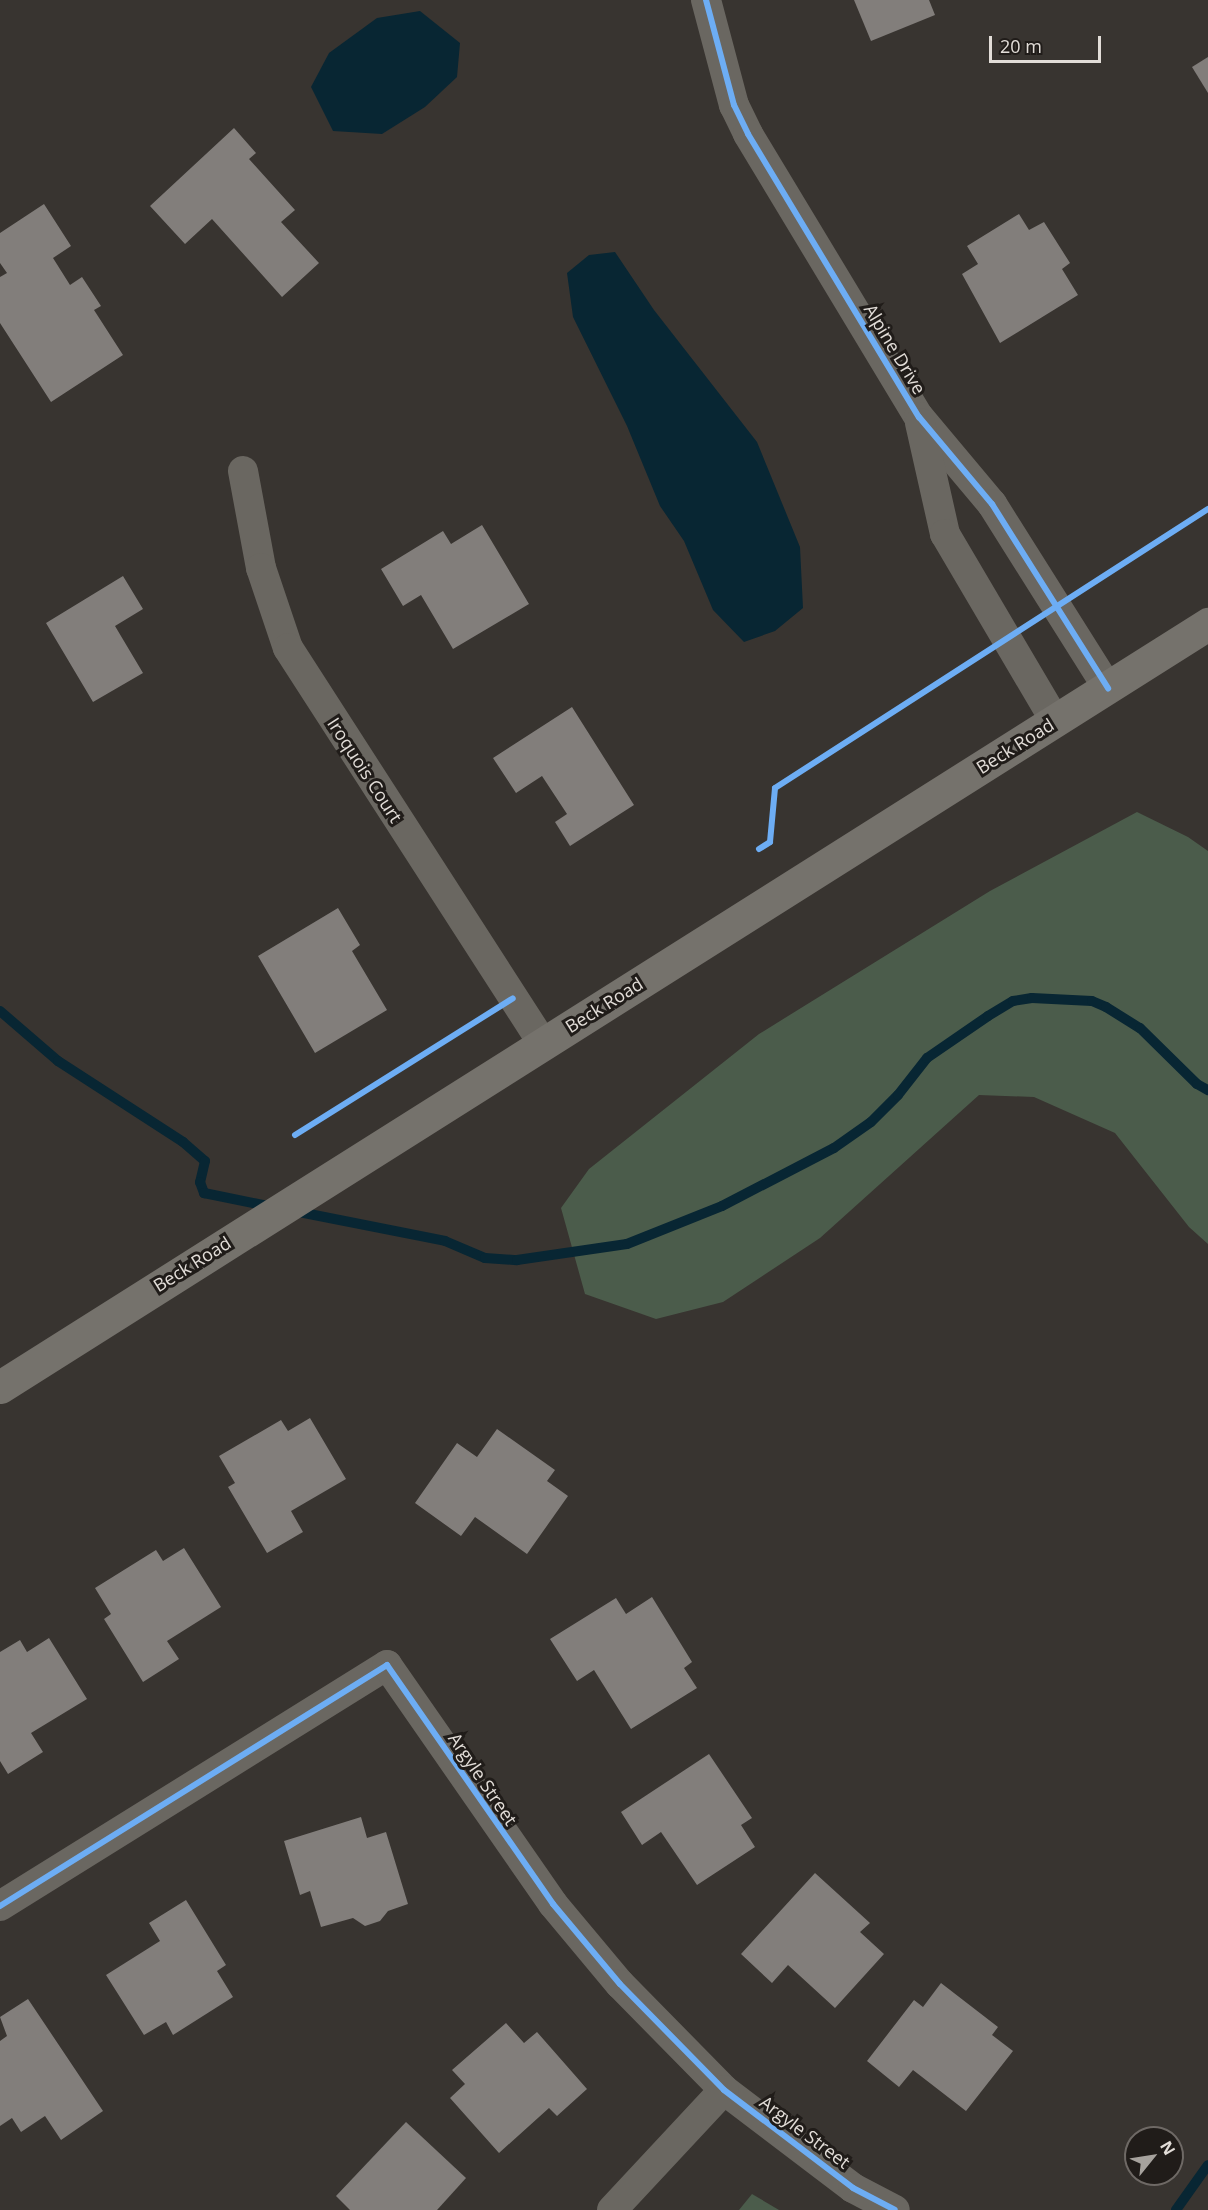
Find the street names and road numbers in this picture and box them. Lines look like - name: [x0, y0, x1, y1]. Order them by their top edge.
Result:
- street label: Alpine Drive: [860, 300, 930, 398]
- street label: Iroquois Court: [323, 713, 407, 827]
- street label: Beck Road: [972, 714, 1058, 778]
- street label: Beck Road: [561, 973, 647, 1037]
- street label: Beck Road: [149, 1232, 235, 1296]
- street label: Argyle Street: [444, 1729, 522, 1829]
- street label: Argyle Street: [756, 2091, 854, 2173]

